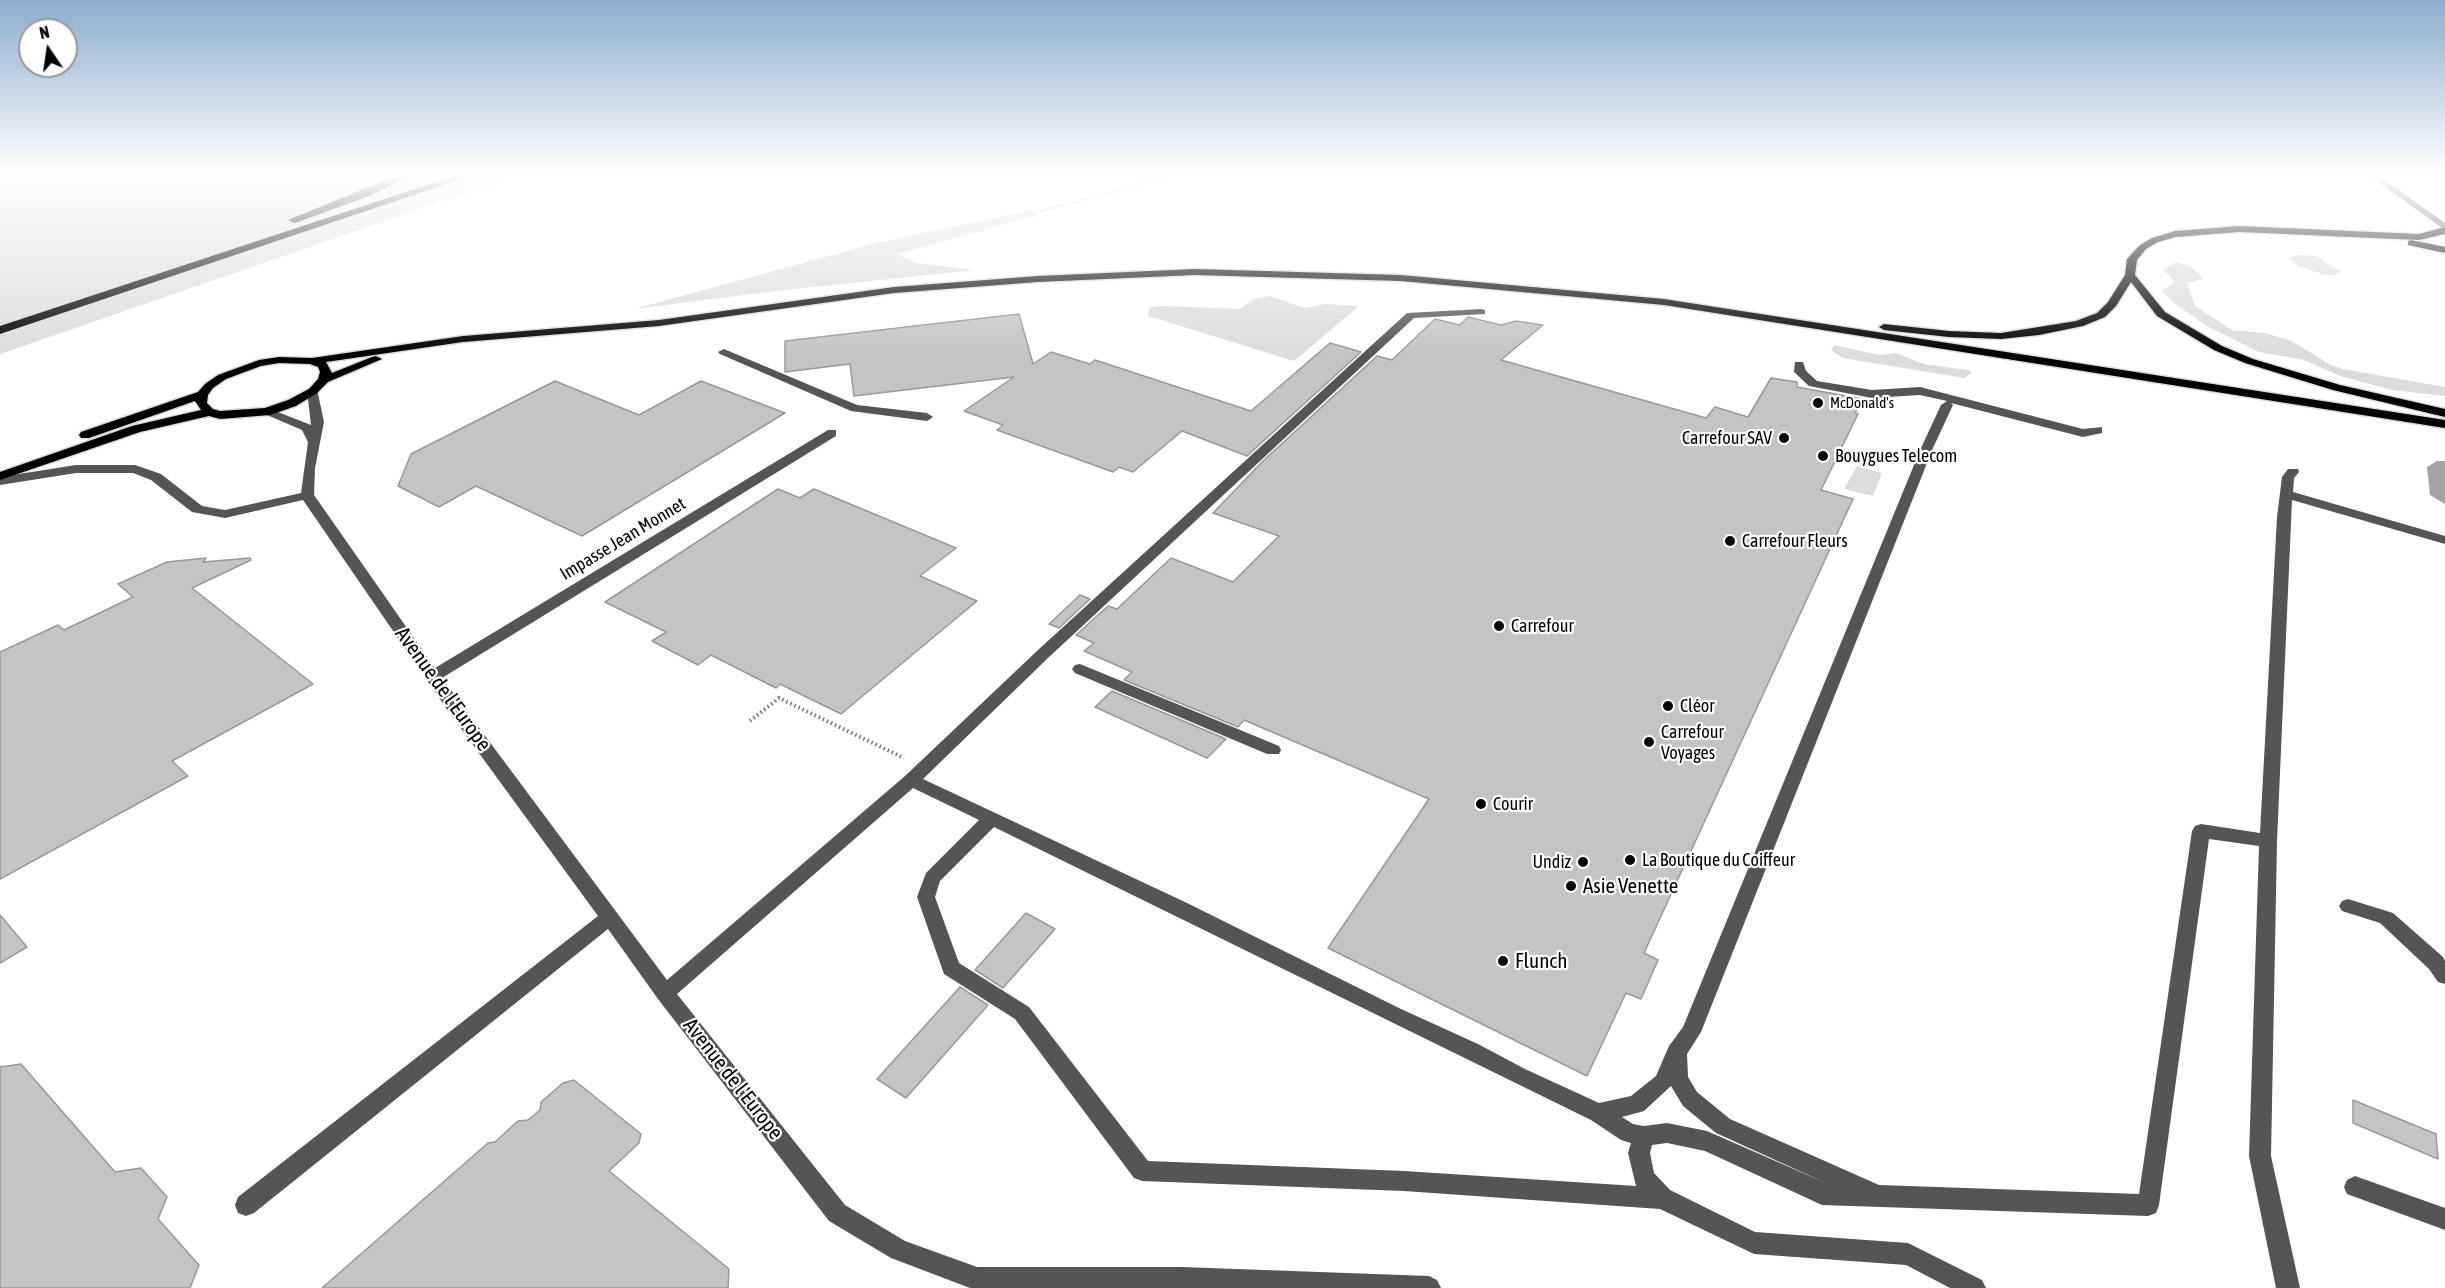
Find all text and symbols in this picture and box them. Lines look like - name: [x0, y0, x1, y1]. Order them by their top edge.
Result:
- north arrow: [18, 18, 78, 78]
- text: N: [38, 23, 51, 42]
- place label: McDonald's: [1830, 394, 1894, 412]
- marker: McDonald's: [1811, 396, 1825, 410]
- place label: Carrefour SAV: [1682, 427, 1772, 449]
- marker: Carrefour SAV: [1777, 431, 1791, 445]
- place label: Bouygues Telecom: [1835, 445, 1957, 467]
- marker: Bouygues Telecom: [1816, 449, 1830, 463]
- street label: Impasse Jean Monnet: [556, 493, 690, 585]
- place label: Carrefour Fleurs: [1742, 530, 1848, 552]
- marker: Carrefour Fleurs: [1723, 534, 1737, 548]
- place label: Carrefour: [1511, 615, 1574, 637]
- marker: Carrefour: [1492, 619, 1506, 633]
- street label: Avenue de l'Europe: [390, 622, 496, 756]
- place label: Cléor: [1680, 695, 1715, 717]
- marker: Cléor: [1661, 699, 1675, 713]
- place label: Carrefour Voyages: [1661, 721, 1724, 764]
- marker: Carrefour Voyages: [1642, 735, 1656, 749]
- place label: Courir: [1493, 793, 1533, 815]
- marker: Courir: [1474, 797, 1488, 811]
- place label: La Boutique du Coiffeur: [1642, 849, 1795, 871]
- place label: Undiz: [1532, 851, 1571, 873]
- marker: La Boutique du Coiffeur: [1623, 853, 1637, 867]
- marker: Undiz: [1576, 855, 1590, 869]
- place label: Asie Venette: [1583, 873, 1678, 899]
- marker: Asie Venette: [1564, 879, 1578, 893]
- place label: Flunch: [1515, 948, 1567, 974]
- marker: Flunch: [1496, 954, 1510, 968]
- street label: Avenue de l'Europe: [678, 1013, 788, 1145]

